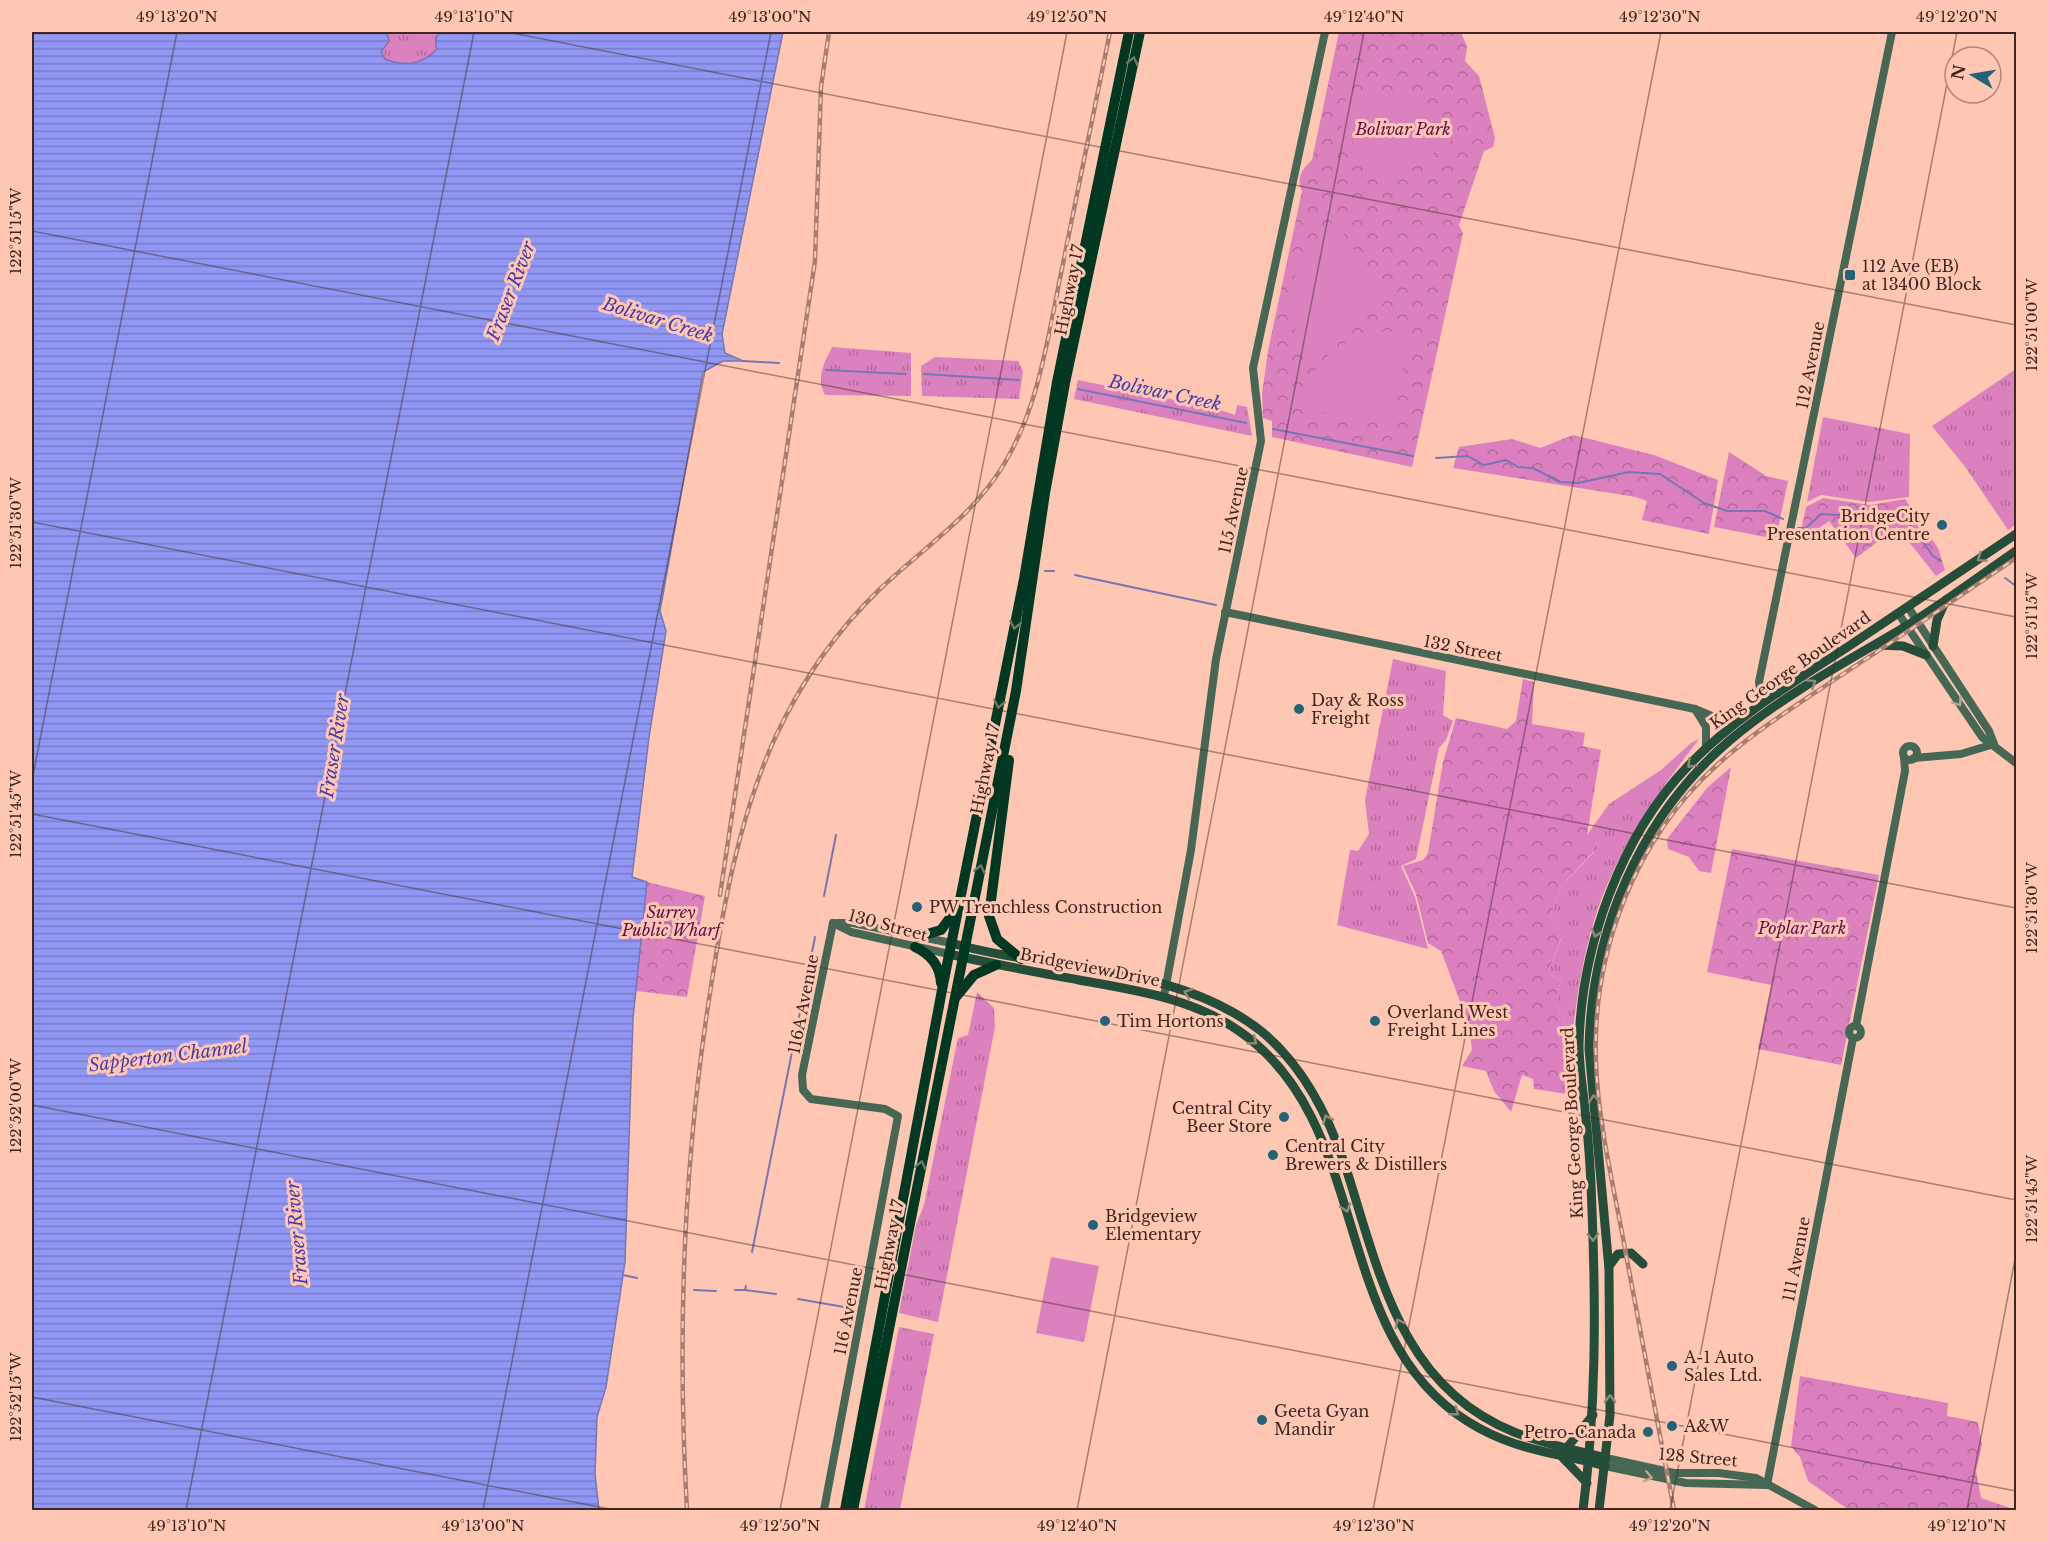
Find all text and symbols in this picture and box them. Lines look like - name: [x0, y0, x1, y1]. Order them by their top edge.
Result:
- text: 49°13'20"N: [136, 7, 218, 26]
- text: 49°13'10"N: [434, 7, 514, 26]
- text: 49°13'00"N: [728, 7, 812, 26]
- text: 49°12'50"N: [1027, 7, 1107, 26]
- text: 49°12'40"N: [1324, 7, 1404, 26]
- text: 49°12'30"N: [1619, 7, 1701, 26]
- text: 49°12'20"N: [1916, 7, 1998, 26]
- north arrow: [1943, 45, 2003, 105]
- one-way arrow: [1125, 56, 1138, 66]
- text: N: [1947, 63, 1970, 81]
- park label: Bolivar Park: [1354, 119, 1451, 139]
- text: 122°51'15"W: [6, 187, 25, 274]
- water label: Fraser River: [482, 238, 540, 345]
- street label: Highway 17: [1050, 242, 1088, 337]
- place label: 112 Ave (EB) at 13400 Block: [1862, 256, 1982, 294]
- marker: 112 Ave (EB) at 13400 Block: [1843, 268, 1857, 282]
- text: 122°51'00"W: [2022, 278, 2041, 372]
- water label: Bolivar Creek: [599, 292, 716, 347]
- street label: 112 Avenue: [1792, 319, 1828, 411]
- water label: Bolivar Creek: [1106, 370, 1223, 416]
- street label: 115 Avenue: [1214, 465, 1252, 555]
- text: 122°51'30"W: [6, 477, 25, 569]
- place label: BridgeCity Presentation Centre: [1767, 506, 1931, 544]
- marker: BridgeCity Presentation Centre: [1935, 518, 1949, 532]
- one-way arrow: [1976, 551, 1987, 562]
- text: 122°51'15"W: [2022, 572, 2041, 659]
- street label: King George Boulevard: [1706, 607, 1874, 733]
- one-way arrow: [1009, 620, 1022, 630]
- street label: 132 Street: [1422, 631, 1504, 665]
- one-way arrow: [1806, 679, 1817, 690]
- place label: Day & Ross Freight: [1311, 690, 1404, 728]
- water label: Fraser River: [316, 692, 354, 800]
- one-way arrow: [1951, 695, 1962, 706]
- one-way arrow: [993, 698, 1006, 708]
- marker: Day & Ross Freight: [1292, 702, 1306, 716]
- street label: Highway 17: [966, 721, 1004, 816]
- one-way arrow: [1687, 756, 1698, 767]
- text: 122°51'45"W: [6, 769, 25, 858]
- text: 122°51'30"W: [2022, 862, 2041, 954]
- one-way arrow: [973, 864, 986, 874]
- place label: PW Trenchless Construction: [929, 897, 1162, 917]
- marker: PW Trenchless Construction: [910, 900, 924, 914]
- park label: Surrey Public Wharf: [621, 902, 724, 940]
- street label: 130 Street: [846, 905, 930, 945]
- park label: Poplar Park: [1757, 918, 1846, 938]
- one-way arrow: [1591, 927, 1603, 938]
- street label: Bridgeview Drive: [1018, 944, 1162, 990]
- street label: 116A Avenue: [784, 952, 822, 1056]
- one-way arrow: [1183, 987, 1194, 1000]
- place label: Overland West Freight Lines: [1387, 1002, 1508, 1040]
- place label: Tim Hortons: [1117, 1011, 1224, 1031]
- marker: Tim Hortons: [1098, 1014, 1112, 1028]
- marker: Overland West Freight Lines: [1368, 1014, 1382, 1028]
- street label: King George Boulevard: [1557, 1027, 1587, 1219]
- one-way arrow: [1246, 1034, 1257, 1045]
- water label: Sapperton Channel: [88, 1035, 249, 1077]
- text: 122°52'00"W: [6, 1058, 25, 1154]
- one-way arrow: [1588, 1094, 1601, 1103]
- place label: Central City Beer Store: [1172, 1098, 1273, 1136]
- marker: Central City Beer Store: [1277, 1110, 1291, 1124]
- one-way arrow: [1323, 1115, 1335, 1126]
- place label: Central City Brewers & Distillers: [1285, 1136, 1447, 1174]
- marker: Central City Brewers & Distillers: [1266, 1148, 1280, 1162]
- text: 122°51'45"W: [2022, 1154, 2041, 1243]
- one-way arrow: [913, 1160, 926, 1170]
- water label: Fraser River: [281, 1179, 313, 1287]
- street label: Highway 17: [870, 1197, 908, 1292]
- one-way arrow: [1339, 1202, 1351, 1213]
- place label: Bridgeview Elementary: [1105, 1206, 1202, 1244]
- street label: 111 Avenue: [1778, 1215, 1814, 1303]
- marker: Bridgeview Elementary: [1086, 1218, 1100, 1232]
- one-way arrow: [1587, 1232, 1599, 1241]
- street label: 116 Avenue: [830, 1265, 866, 1357]
- one-way arrow: [1395, 1319, 1406, 1329]
- place label: A-1 Auto Sales Ltd.: [1683, 1347, 1762, 1385]
- text: 122°52'15"W: [6, 1352, 25, 1442]
- marker: A-1 Auto Sales Ltd.: [1665, 1359, 1679, 1373]
- one-way arrow: [1604, 1395, 1616, 1404]
- place label: Geeta Gyan Mandir: [1274, 1401, 1369, 1439]
- one-way arrow: [1449, 1405, 1460, 1416]
- marker: Geeta Gyan Mandir: [1255, 1413, 1269, 1427]
- place label: A&W: [1683, 1416, 1729, 1436]
- marker: A&W: [1665, 1419, 1679, 1433]
- place label: Petro-Canada: [1524, 1422, 1636, 1442]
- marker: Petro-Canada: [1641, 1425, 1655, 1439]
- street label: 128 Street: [1658, 1444, 1738, 1470]
- one-way arrow: [1643, 1470, 1653, 1483]
- text: 49°13'10"N: [147, 1516, 227, 1535]
- text: 49°13'00"N: [441, 1516, 525, 1535]
- text: 49°12'50"N: [740, 1516, 820, 1535]
- text: 49°12'40"N: [1037, 1516, 1117, 1535]
- text: 49°12'30"N: [1333, 1516, 1415, 1535]
- text: 49°12'20"N: [1629, 1516, 1711, 1535]
- text: 49°12'10"N: [1927, 1516, 2007, 1535]

